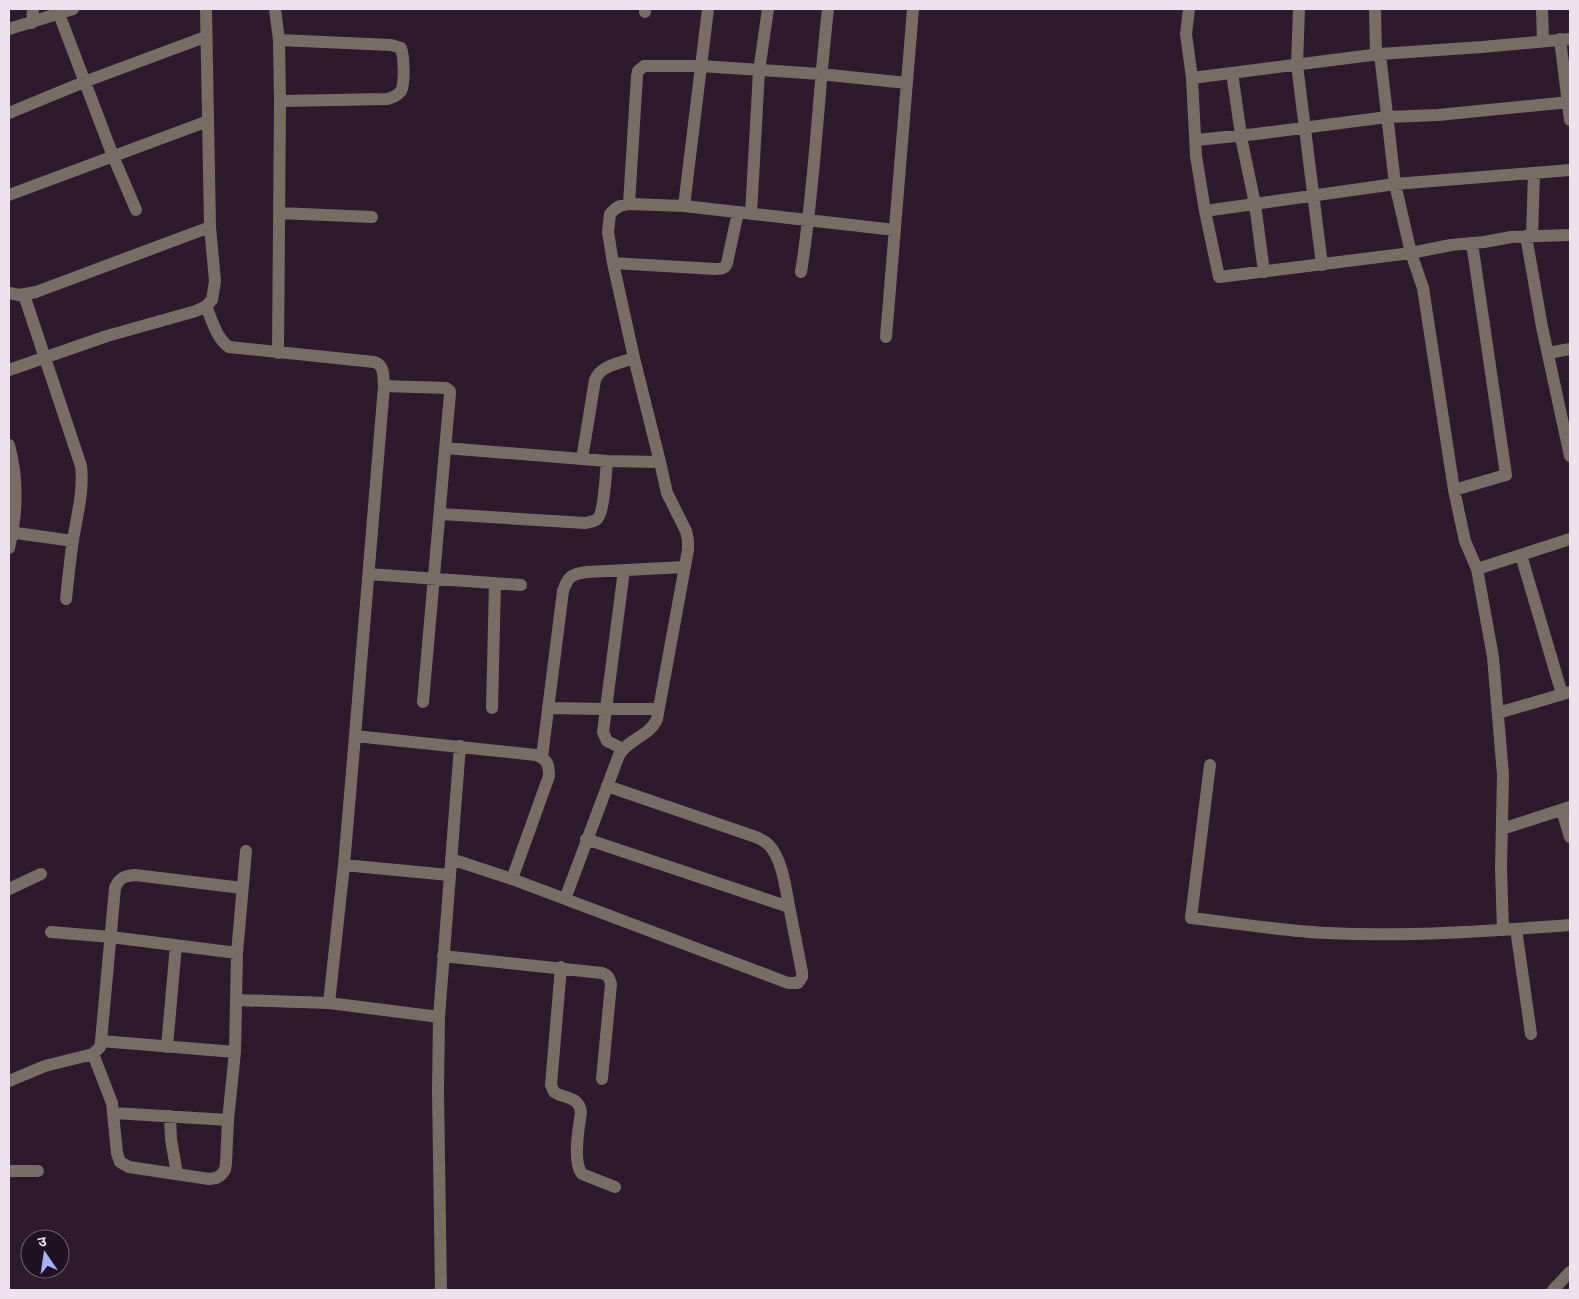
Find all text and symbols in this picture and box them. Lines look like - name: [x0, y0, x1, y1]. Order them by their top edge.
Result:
- north arrow: [20, 1229, 70, 1279]
- text: उ: [36, 1232, 49, 1251]

